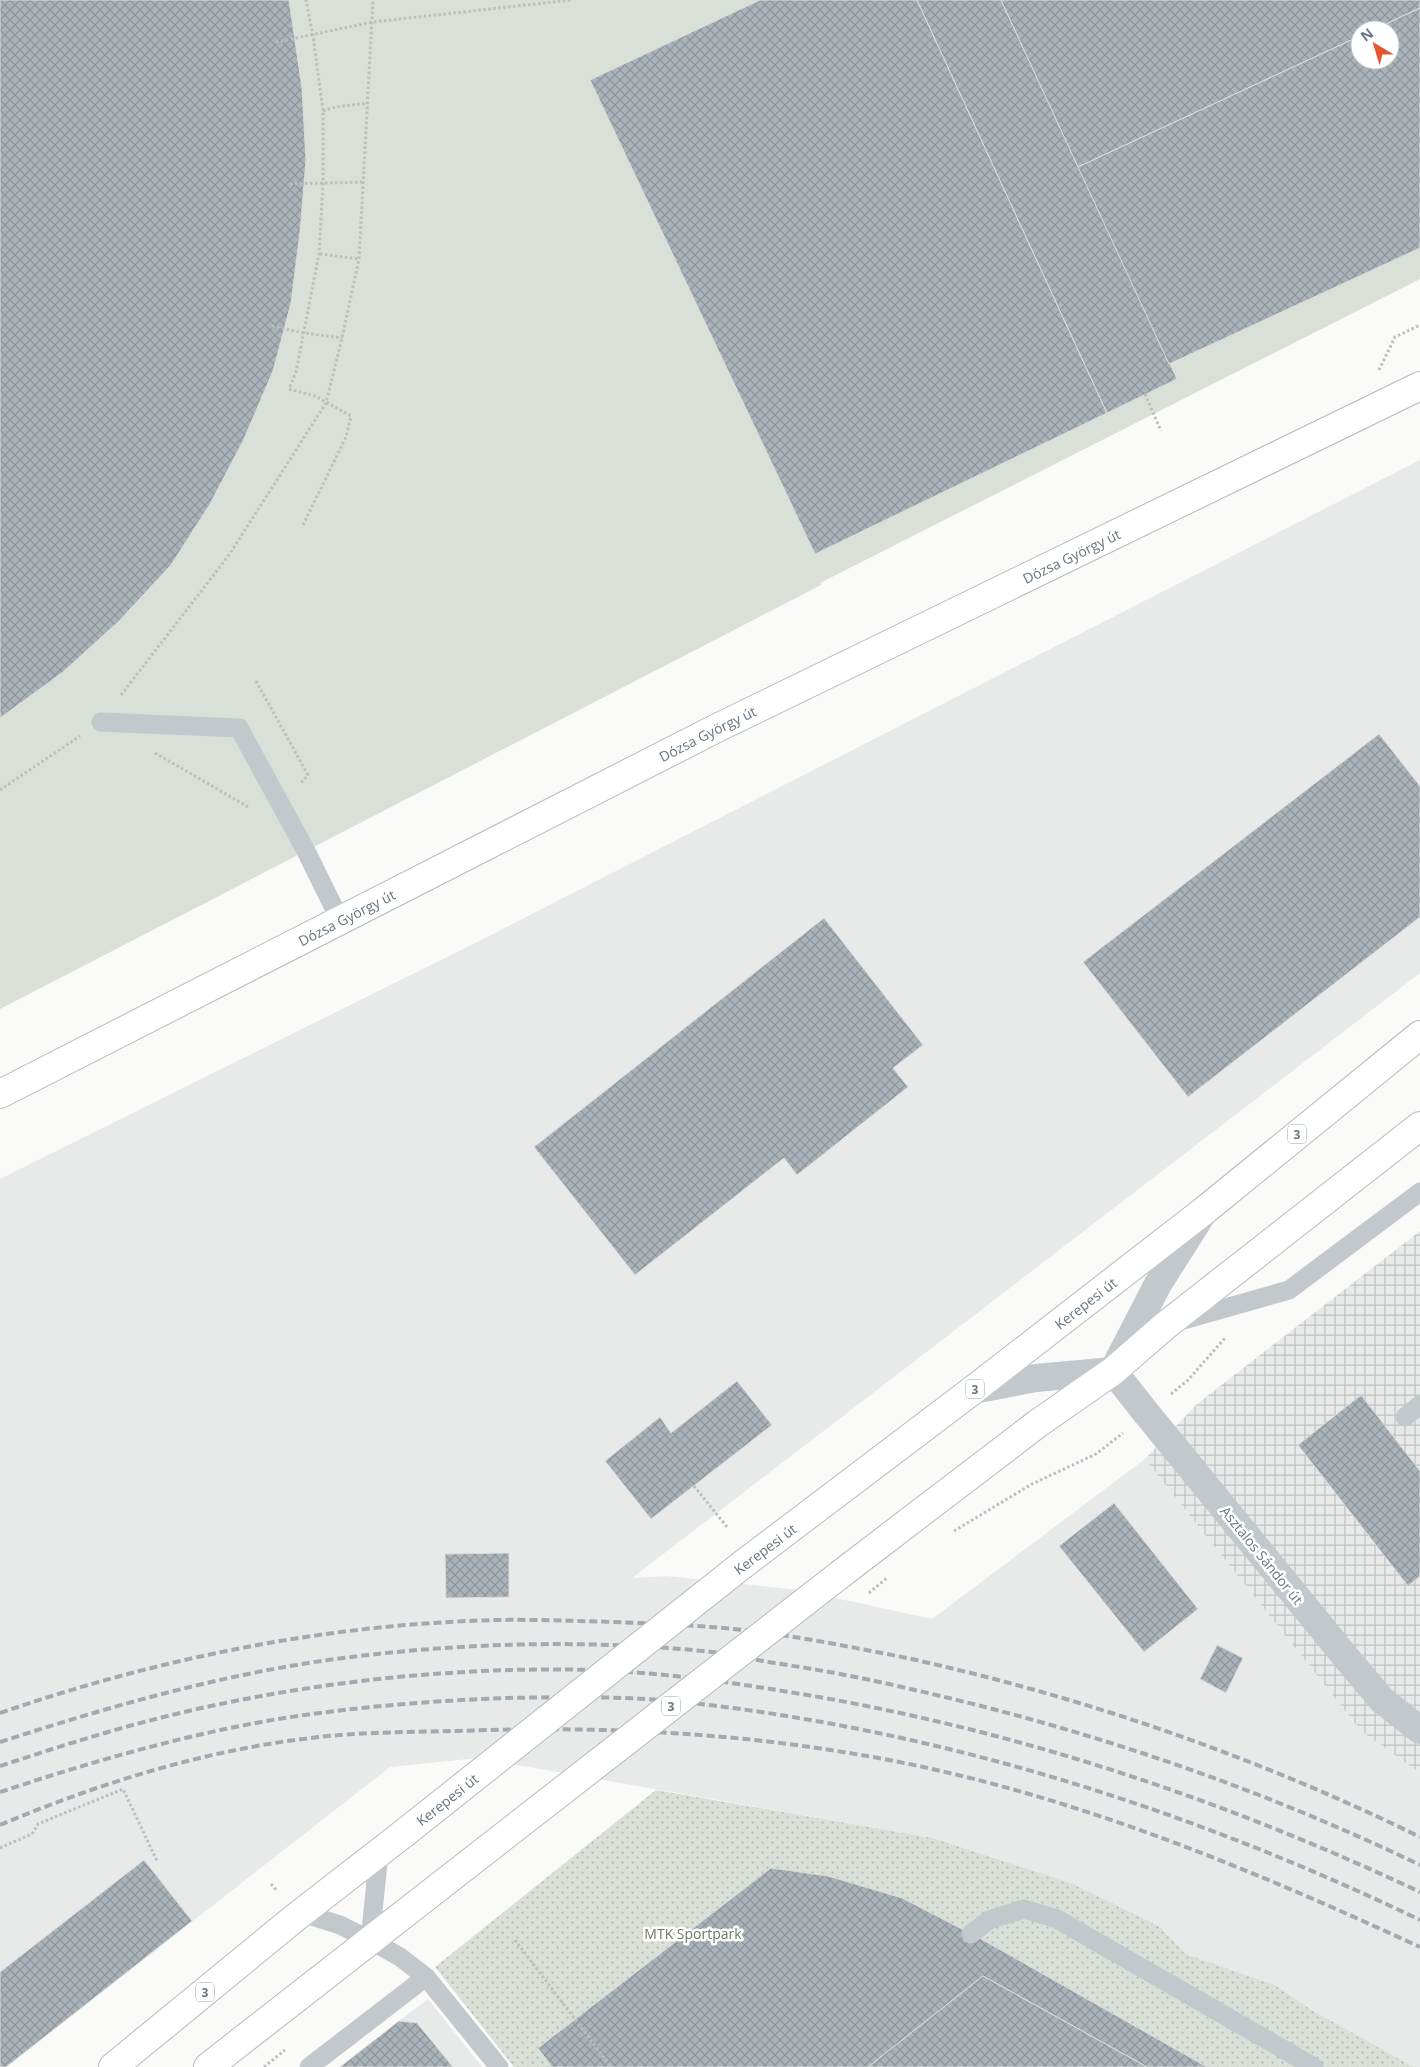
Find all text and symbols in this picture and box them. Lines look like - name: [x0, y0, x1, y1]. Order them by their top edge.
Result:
- north arrow: [1350, 20, 1400, 70]
- text: N: [1356, 23, 1377, 45]
- street label: Dózsa György út: [1019, 524, 1123, 587]
- street label: Dózsa György út: [655, 701, 759, 766]
- street label: Dózsa György út: [295, 884, 398, 950]
- road number: 3: [1288, 1124, 1306, 1144]
- street label: Kerepesi út: [1050, 1273, 1120, 1333]
- road number: 3: [966, 1380, 984, 1398]
- street label: Asztalos Sándor út: [1217, 1502, 1307, 1608]
- street label: Kerepesi út: [730, 1519, 800, 1579]
- road number: 3: [662, 1696, 680, 1715]
- street label: Kerepesi út: [412, 1769, 482, 1830]
- park label: MTK Sportpark: [644, 1924, 742, 1943]
- road number: 3: [196, 1982, 214, 2001]

